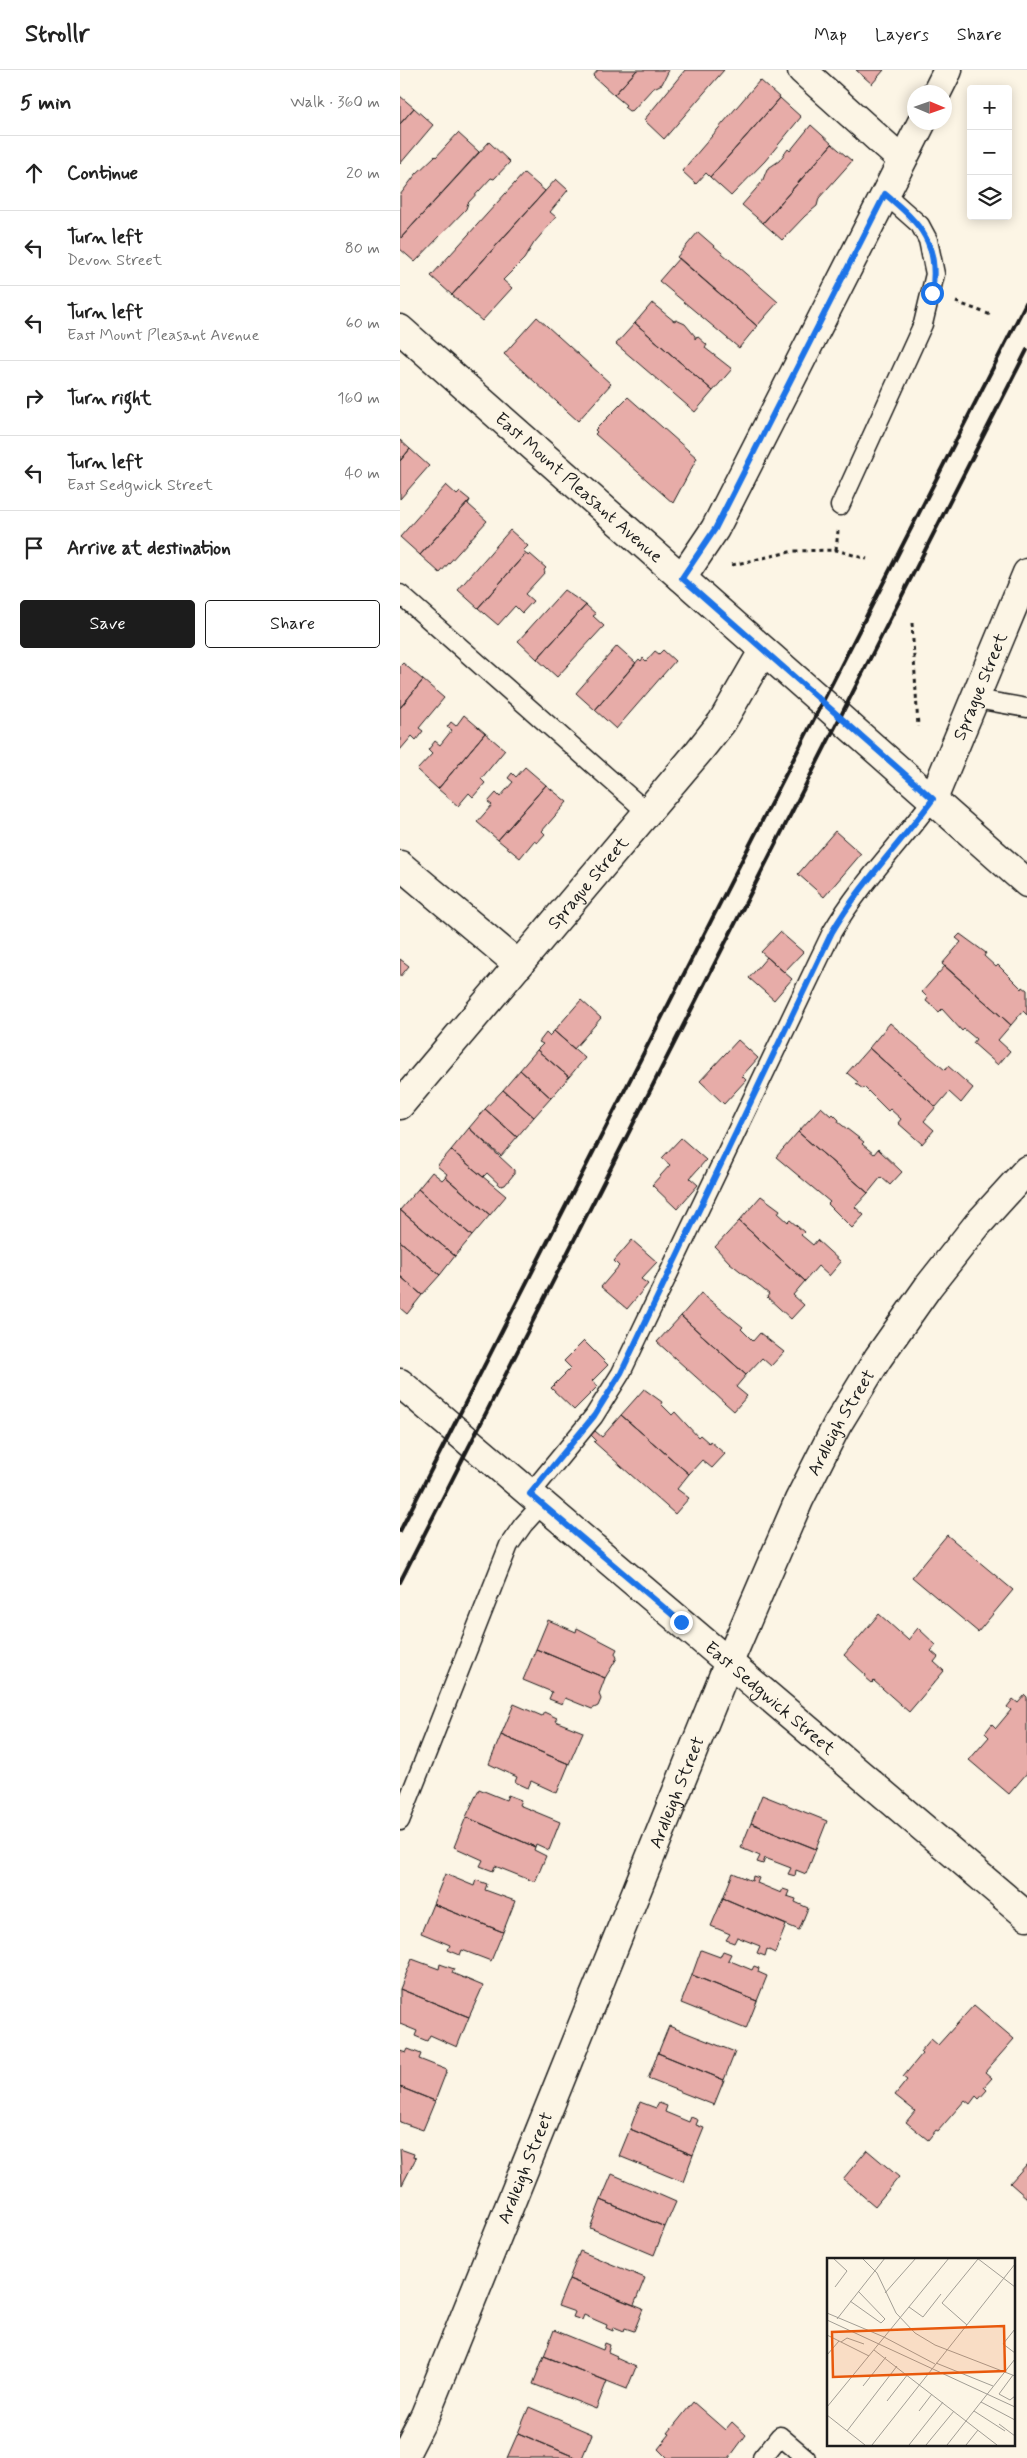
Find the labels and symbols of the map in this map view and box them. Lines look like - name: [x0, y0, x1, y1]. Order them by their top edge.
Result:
- north arrow: [907, 85, 952, 130]
- route start: [921, 282, 944, 305]
- street label: East Mount Pleasant Avenue: [489, 407, 668, 569]
- street label: Sprague Street: [948, 629, 1014, 744]
- street label: Sprague Street: [542, 832, 635, 935]
- street label: Ardleigh Street: [802, 1365, 881, 1480]
- route end: [670, 1611, 693, 1634]
- street label: East Sedgwick Street: [699, 1636, 840, 1761]
- street label: Ardleigh Street: [644, 1733, 711, 1852]
- street label: Ardleigh Street: [492, 2109, 559, 2228]
- inset map: [827, 2258, 1014, 2446]

